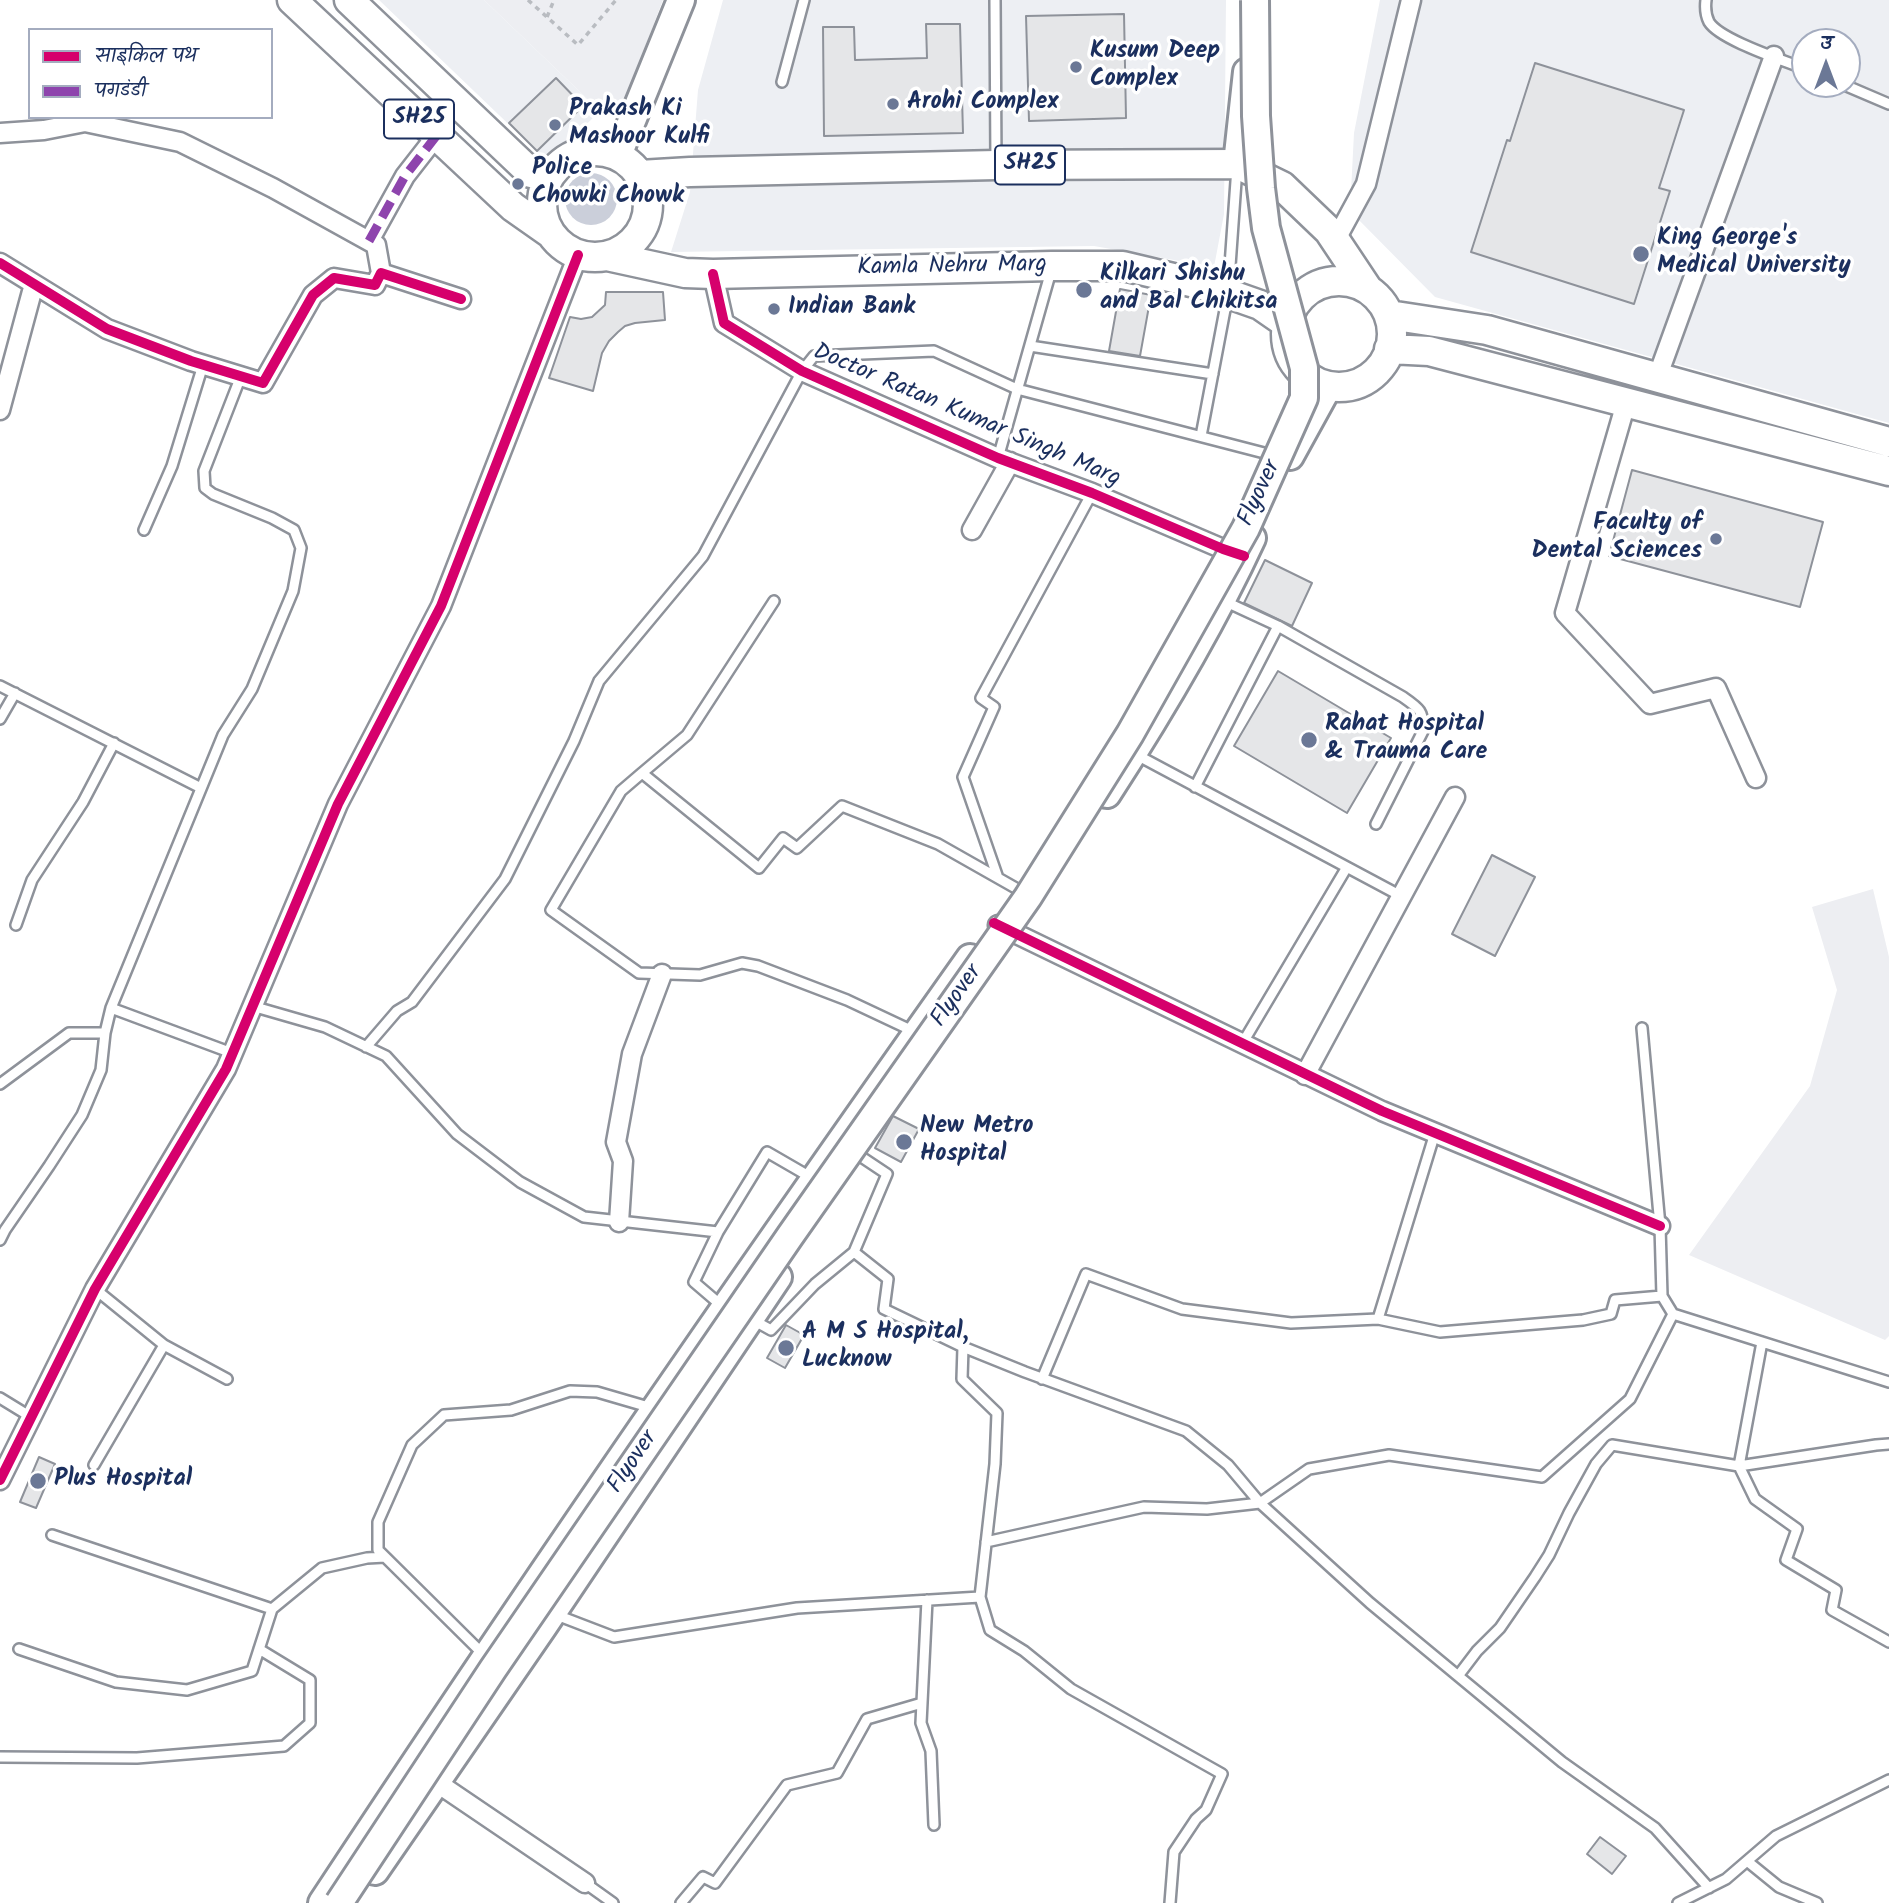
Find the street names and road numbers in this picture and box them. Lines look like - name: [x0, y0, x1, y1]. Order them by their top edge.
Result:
- road number: SH25: [384, 100, 454, 138]
- road number: SH25: [995, 146, 1065, 184]
- street label: Kamla Nehru Marg: [857, 252, 1047, 284]
- street label: Doctor Ratan Kumar Singh Marg: [808, 339, 1124, 495]
- street label: Flyover: [1233, 456, 1289, 532]
- street label: Flyover: [926, 960, 990, 1034]
- street label: Flyover: [603, 1426, 665, 1500]

